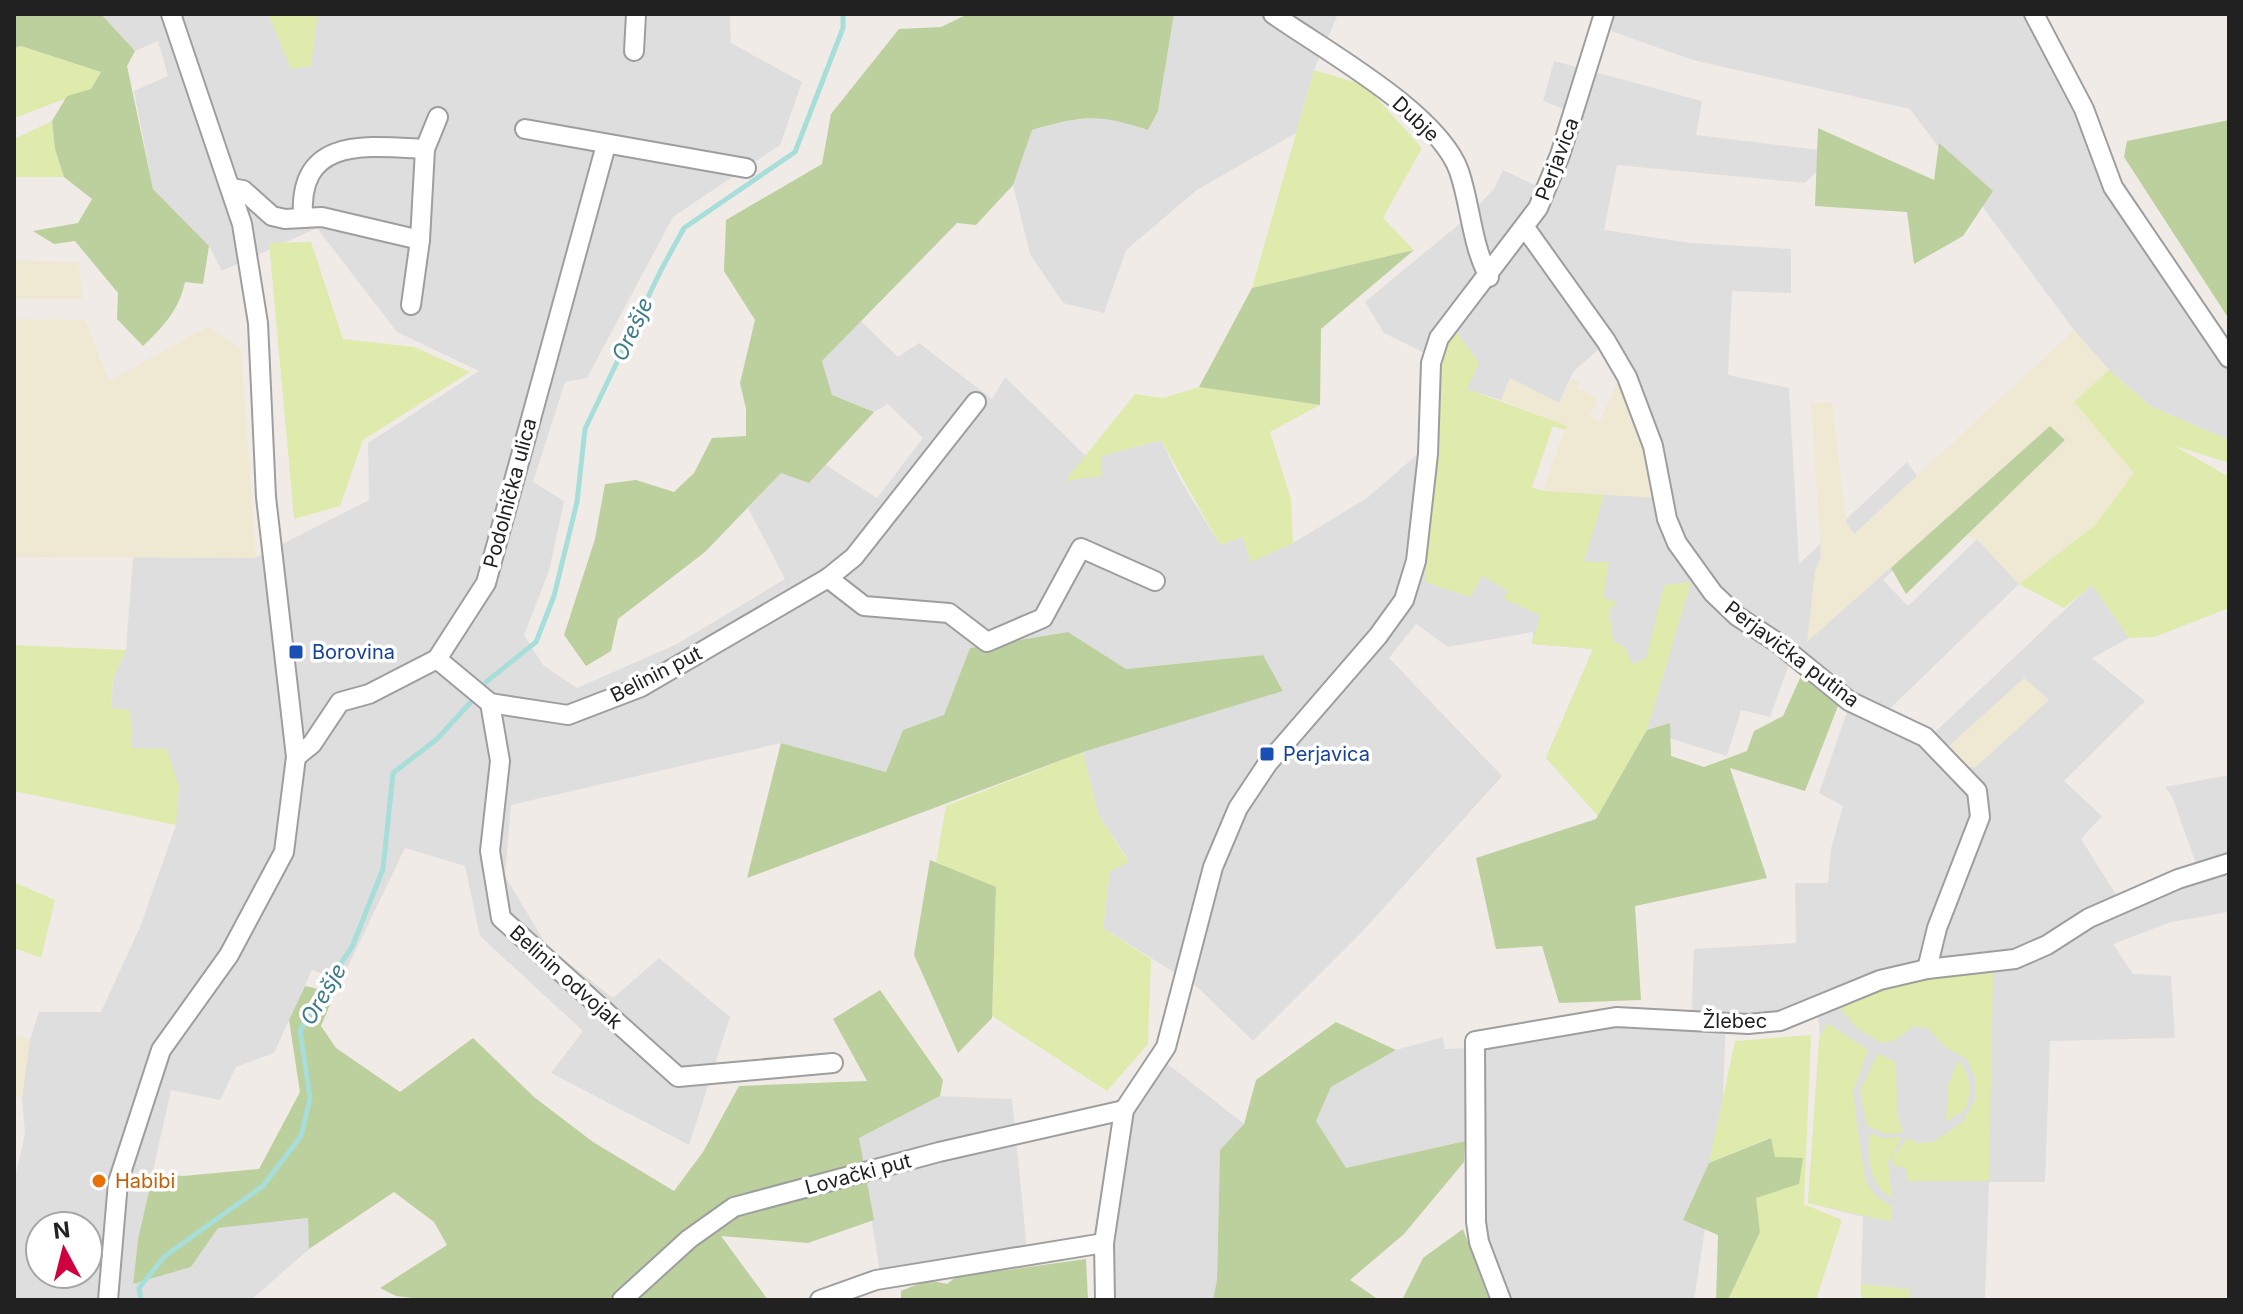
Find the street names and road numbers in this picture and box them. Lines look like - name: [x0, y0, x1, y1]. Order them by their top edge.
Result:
- street label: Dubje: [1388, 91, 1444, 147]
- street label: Perjavica: [1530, 114, 1584, 204]
- street label: Podolnička ulica: [478, 416, 542, 570]
- street label: Perjavička putina: [1720, 596, 1864, 712]
- street label: Belinin put: [606, 641, 706, 707]
- street label: Belinin odvojak: [505, 920, 627, 1034]
- street label: Žlebec: [1703, 1008, 1767, 1033]
- street label: Lovački put: [802, 1148, 914, 1200]

